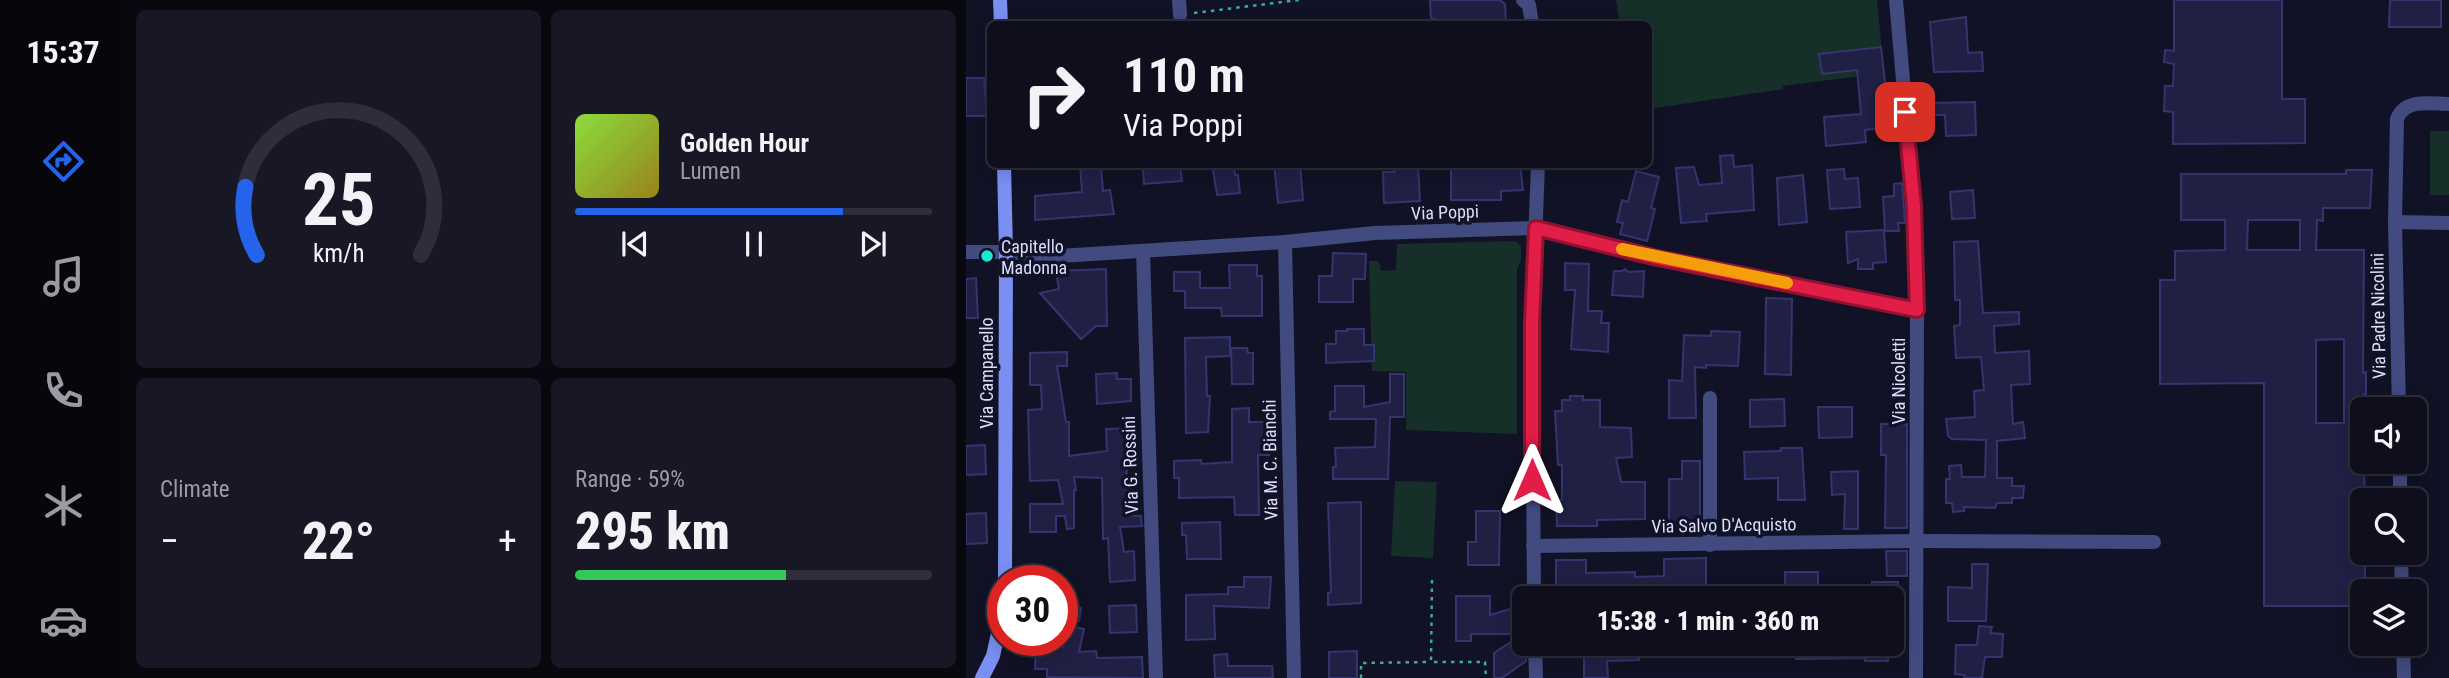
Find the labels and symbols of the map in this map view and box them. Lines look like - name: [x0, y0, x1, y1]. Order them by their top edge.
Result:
- pin: [1875, 82, 1935, 142]
- street label: Via Poppi: [1411, 200, 1479, 224]
- place label: Capitello Madonna: [1001, 236, 1067, 278]
- marker: Capitello Madonna: [979, 248, 995, 264]
- street label: Via Padre Nicolini: [2366, 253, 2390, 379]
- street label: Via Campanello: [976, 317, 997, 429]
- street label: Via Nicoletti: [1888, 338, 1909, 424]
- street label: Via M. C. Bianchi: [1258, 399, 1282, 521]
- street label: Via G. Rossini: [1118, 415, 1142, 515]
- position arrow: [1495, 443, 1569, 517]
- street label: Via Salvo D'Acquisto: [1651, 513, 1797, 537]
- speed limit sign: 30: [987, 565, 1078, 656]

